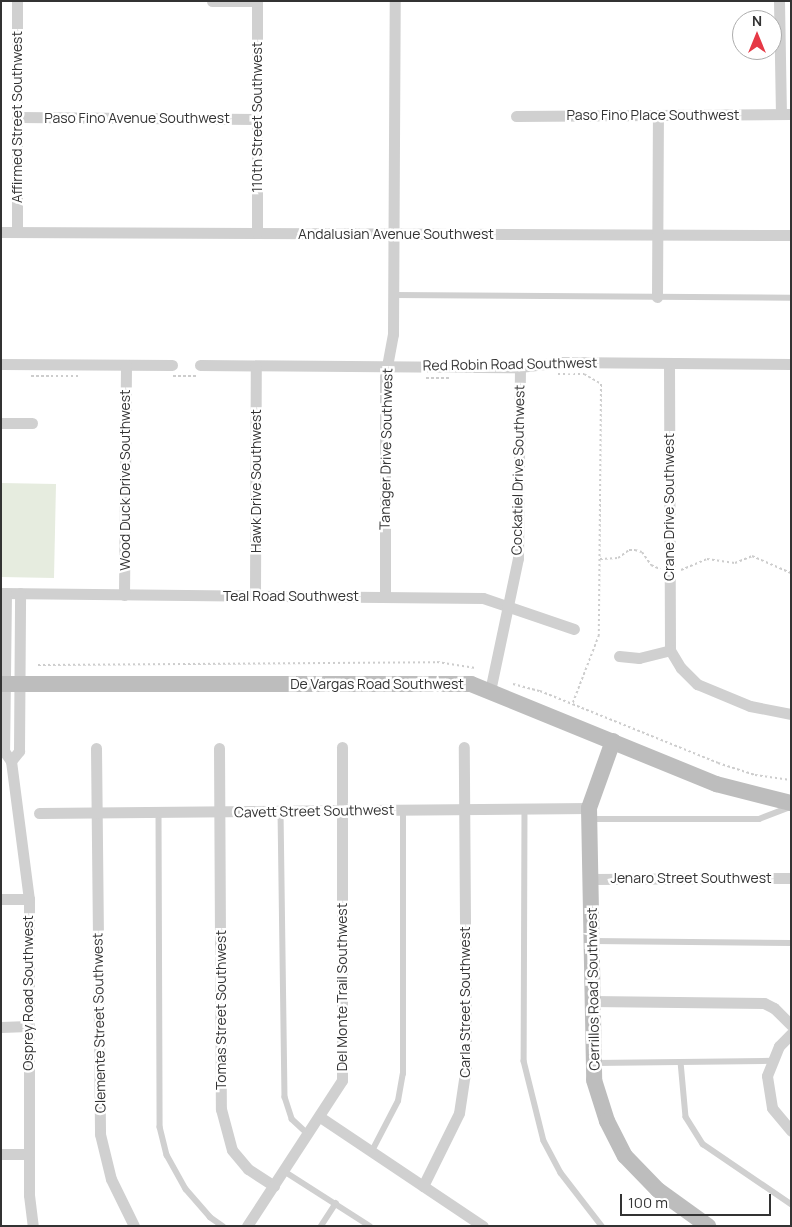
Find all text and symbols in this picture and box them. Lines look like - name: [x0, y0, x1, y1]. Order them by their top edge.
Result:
- north arrow: [732, 10, 782, 60]
- text: N: [752, 11, 762, 30]
- street label: Affirmed Street Southwest: [9, 31, 25, 203]
- street label: 110th Street Southwest: [249, 42, 265, 192]
- street label: Paso Fino Place Southwest: [567, 107, 739, 123]
- street label: Paso Fino Avenue Southwest: [44, 110, 230, 126]
- street label: Andalusian Avenue Southwest: [298, 226, 494, 242]
- street label: Red Robin Road Southwest: [423, 354, 597, 374]
- street label: Tanager Drive Southwest: [376, 368, 396, 530]
- street label: Cockatiel Drive Southwest: [508, 385, 528, 555]
- street label: Wood Duck Drive Southwest: [117, 389, 133, 571]
- street label: Hawk Drive Southwest: [248, 409, 264, 553]
- street label: Crane Drive Southwest: [661, 433, 677, 581]
- street label: Teal Road Southwest: [223, 588, 359, 604]
- street label: De Vargas Road Southwest: [290, 676, 464, 692]
- street label: Cavett Street Southwest: [234, 801, 394, 821]
- street label: Jenaro Street Southwest: [610, 870, 772, 886]
- street label: Del Monte Trail Southwest: [334, 903, 350, 1071]
- street label: Cerrillos Road Southwest: [583, 907, 603, 1071]
- street label: Osprey Road Southwest: [20, 915, 36, 1071]
- street label: Carla Street Southwest: [457, 926, 473, 1078]
- street label: Tomas Street Southwest: [213, 930, 229, 1090]
- street label: Clemente Street Southwest: [89, 933, 109, 1113]
- scale bar: [622, 1184, 773, 1216]
- text: 100 m: [628, 1192, 668, 1213]

